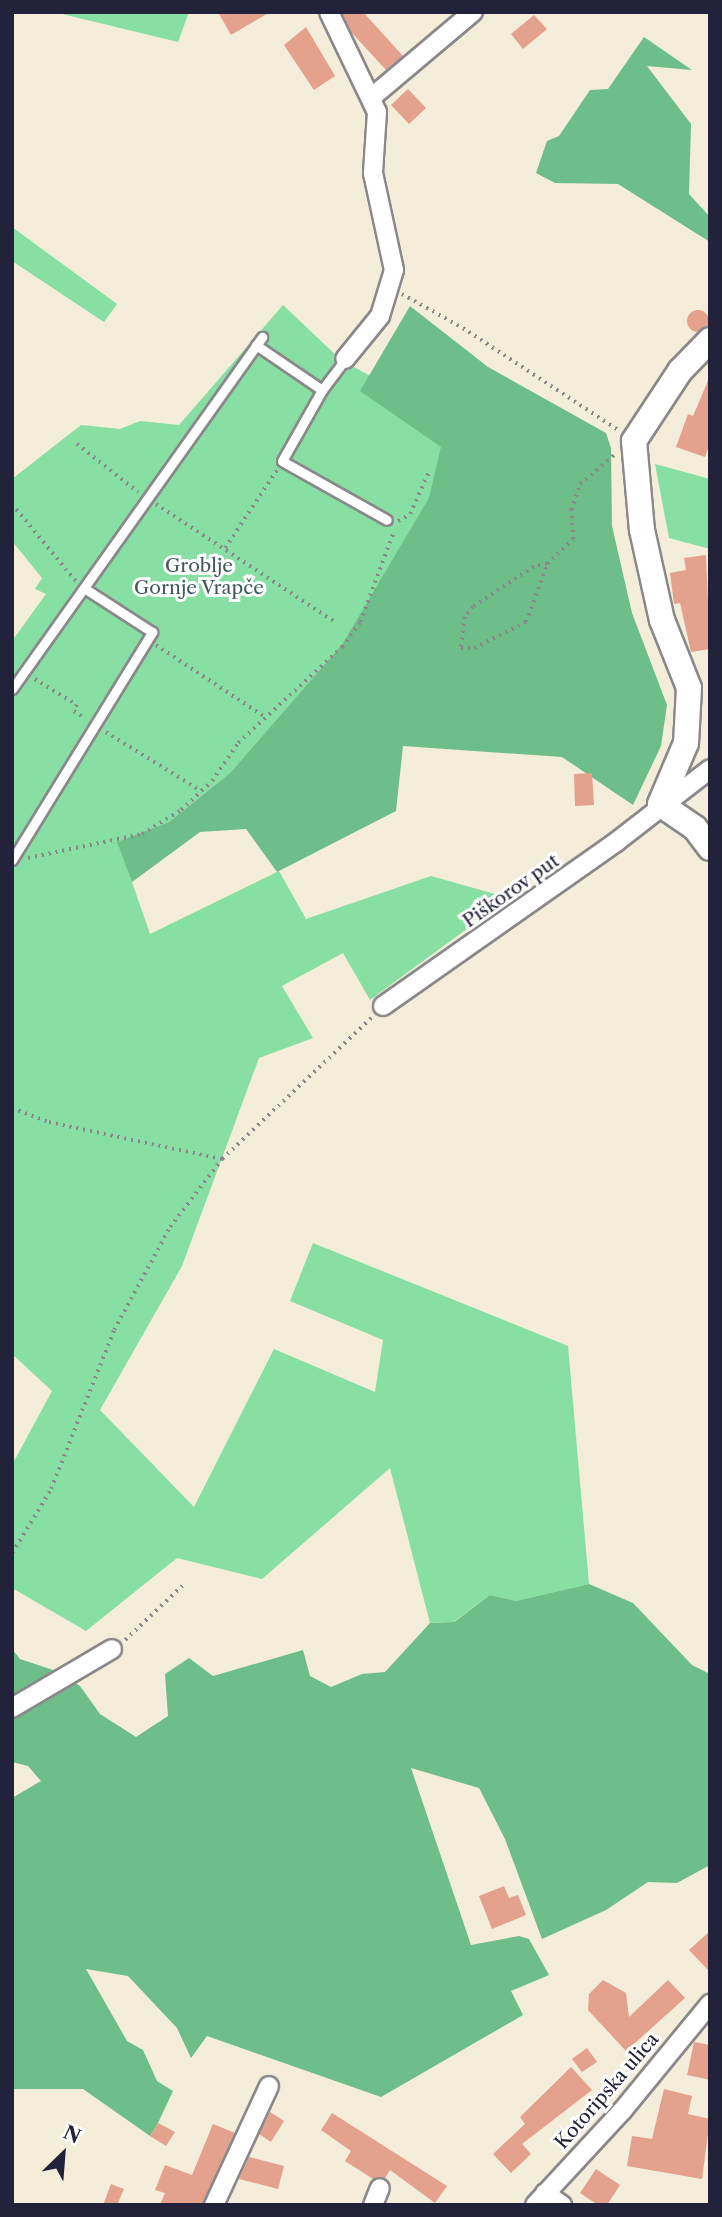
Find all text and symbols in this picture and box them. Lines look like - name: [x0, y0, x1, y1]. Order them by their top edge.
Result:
- park label: Groblje Gornje Vrapče: [134, 555, 264, 599]
- street label: Piškorov put: [458, 849, 564, 933]
- street label: Kotoripska ulica: [550, 2028, 664, 2154]
- north arrow: [28, 2119, 98, 2189]
- text: N: [60, 2121, 84, 2148]

